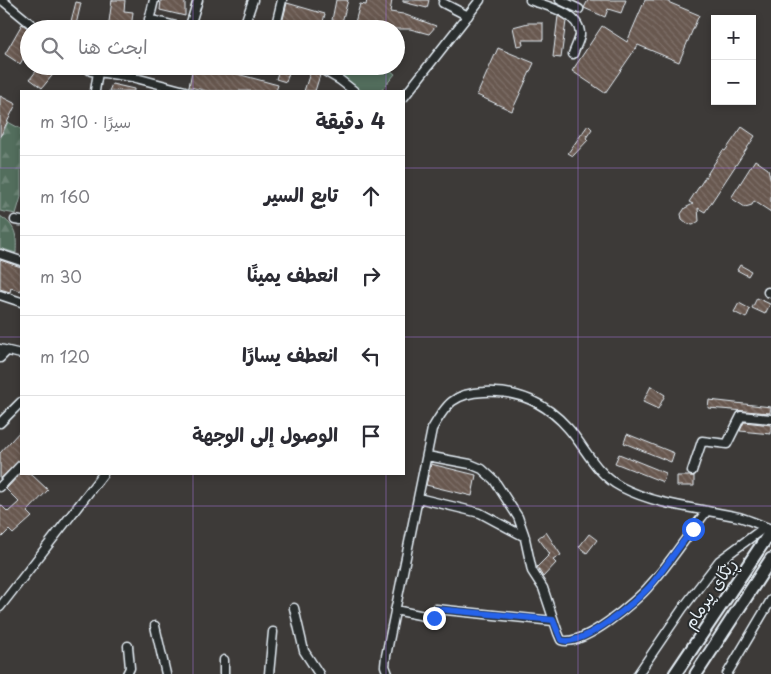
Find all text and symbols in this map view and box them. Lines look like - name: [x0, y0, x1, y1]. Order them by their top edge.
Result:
- map controls: [711, 15, 756, 105]
- button: +: [711, 15, 756, 60]
- search box: [20, 20, 405, 75]
- text: ابحث هنا: [78, 32, 148, 60]
- icon: search: [38, 34, 66, 62]
- button: −: [711, 60, 756, 105]
- text: 4 دقيقة: [316, 104, 385, 136]
- text: سيرًا · 310 m: [40, 109, 131, 133]
- text: تابع السير: [264, 180, 338, 208]
- icon: ahead: [357, 182, 385, 210]
- text: 160 m: [40, 184, 90, 208]
- text: انعطف يمينًا: [247, 260, 338, 288]
- icon: right: [357, 262, 385, 290]
- text: 30 m: [40, 264, 82, 288]
- text: انعطف يسارًا: [242, 340, 338, 368]
- icon: left: [357, 342, 385, 370]
- text: 120 m: [40, 344, 90, 368]
- text: الوصول إلى الوجهة: [192, 420, 338, 448]
- icon: arrive: [357, 422, 385, 450]
- route start: [682, 518, 705, 541]
- street label: ڕێگای پیرمام: [677, 553, 745, 635]
- route end: [423, 607, 446, 630]

